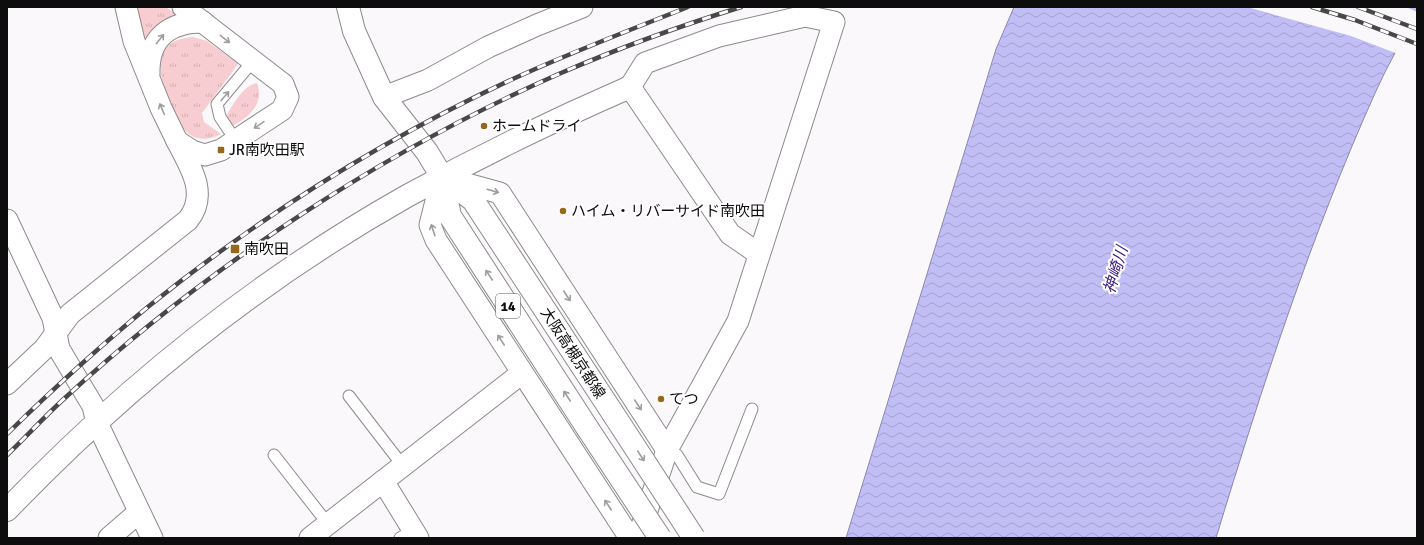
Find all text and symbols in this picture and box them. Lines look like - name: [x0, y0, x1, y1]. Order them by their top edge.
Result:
- one-way arrow: [155, 33, 164, 44]
- one-way arrow: [219, 35, 230, 43]
- one-way arrow: [220, 90, 229, 101]
- one-way arrow: [157, 103, 165, 115]
- place label: ホームドライ: [492, 117, 582, 135]
- marker: ホームドライ: [479, 121, 489, 131]
- one-way arrow: [253, 122, 265, 130]
- place label: JR南吹田駅: [229, 141, 305, 159]
- marker: JR南吹田駅: [216, 145, 226, 155]
- one-way arrow: [486, 188, 499, 196]
- place label: ハイム・リバーサイド南吹田: [571, 202, 765, 220]
- marker: ハイム・リバーサイド南吹田: [558, 206, 568, 216]
- one-way arrow: [429, 224, 436, 237]
- place label: 南吹田: [244, 240, 289, 258]
- water label: 神崎川: [1099, 242, 1133, 296]
- marker: 南吹田: [229, 243, 241, 255]
- one-way arrow: [484, 269, 492, 281]
- one-way arrow: [563, 291, 571, 302]
- road number: 14: [496, 294, 520, 318]
- street label: 大阪高槻京都線: [537, 304, 609, 402]
- one-way arrow: [497, 335, 505, 346]
- place label: てつ: [669, 390, 699, 408]
- one-way arrow: [563, 391, 571, 402]
- marker: てつ: [656, 394, 666, 404]
- one-way arrow: [634, 399, 642, 410]
- one-way arrow: [636, 451, 645, 462]
- one-way arrow: [604, 499, 612, 511]

